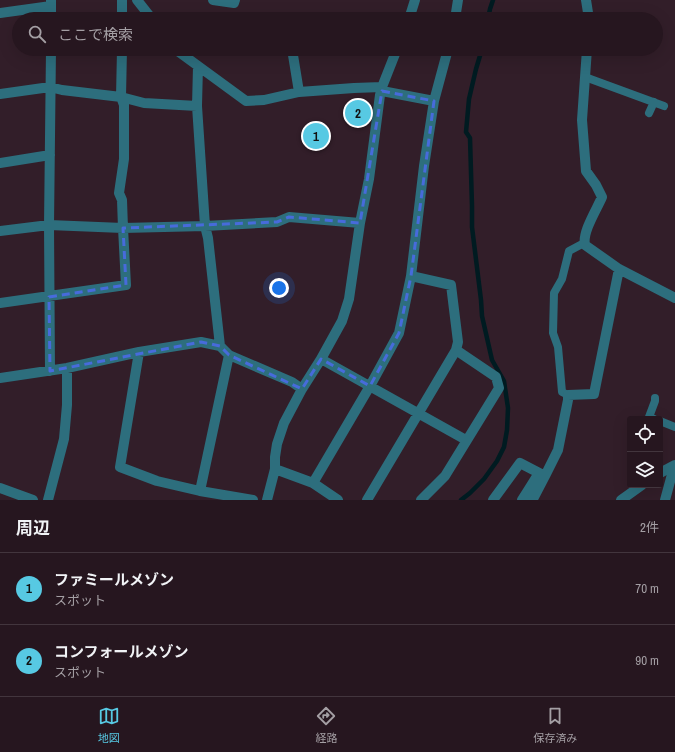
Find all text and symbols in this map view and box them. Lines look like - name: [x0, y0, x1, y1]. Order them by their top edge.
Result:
- search box: [12, 12, 663, 56]
- icon: search: [26, 23, 48, 45]
- text: ここで検索: [58, 24, 133, 45]
- pin: 2: [345, 98, 371, 128]
- pin: 1: [303, 121, 329, 151]
- your location: [269, 278, 289, 298]
- map controls: [627, 416, 663, 488]
- button: locate: [627, 416, 663, 452]
- button: layers: [627, 452, 663, 488]
- text: 周辺: [16, 516, 50, 539]
- text: 2件: [640, 519, 659, 536]
- text: ファミールメゾン: [54, 569, 174, 590]
- text: 1: [26, 580, 32, 597]
- text: 70 m: [635, 580, 659, 597]
- text: スポット: [54, 592, 106, 609]
- text: コンフォールメゾン: [54, 641, 189, 662]
- text: 2: [26, 652, 32, 669]
- text: 90 m: [635, 652, 659, 669]
- text: スポット: [54, 664, 106, 681]
- tab: 地図: [98, 705, 120, 745]
- tab: 経路: [315, 705, 337, 745]
- tab: 保存済み: [533, 705, 577, 745]

